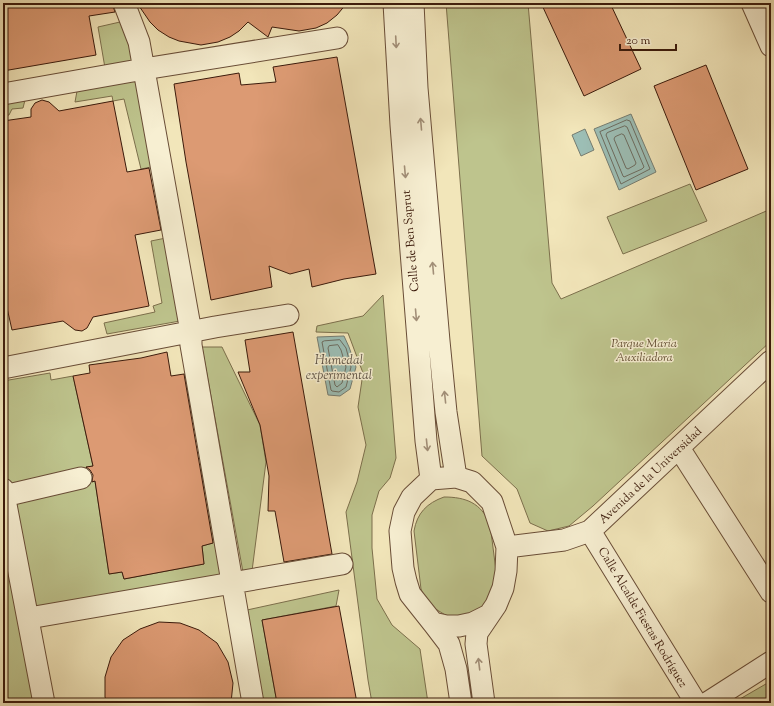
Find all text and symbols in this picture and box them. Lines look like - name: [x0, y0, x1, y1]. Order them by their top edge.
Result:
- scale bar: [620, 26, 676, 52]
- text: 20 m: [626, 32, 651, 50]
- one-way arrow: [393, 35, 400, 48]
- one-way arrow: [417, 118, 424, 131]
- one-way arrow: [401, 165, 408, 178]
- street label: Calle de Ben Saprut: [398, 189, 424, 293]
- one-way arrow: [429, 262, 436, 275]
- one-way arrow: [413, 308, 420, 321]
- park label: Parque María Auxiliadora: [611, 335, 677, 367]
- water label: Humedal experimental: [306, 352, 373, 385]
- one-way arrow: [441, 391, 448, 404]
- street label: Avenida de la Universidad: [595, 423, 706, 528]
- one-way arrow: [423, 438, 431, 451]
- street label: Calle Alcalde Fiestas Rodríguez: [593, 544, 692, 692]
- one-way arrow: [475, 658, 483, 671]

